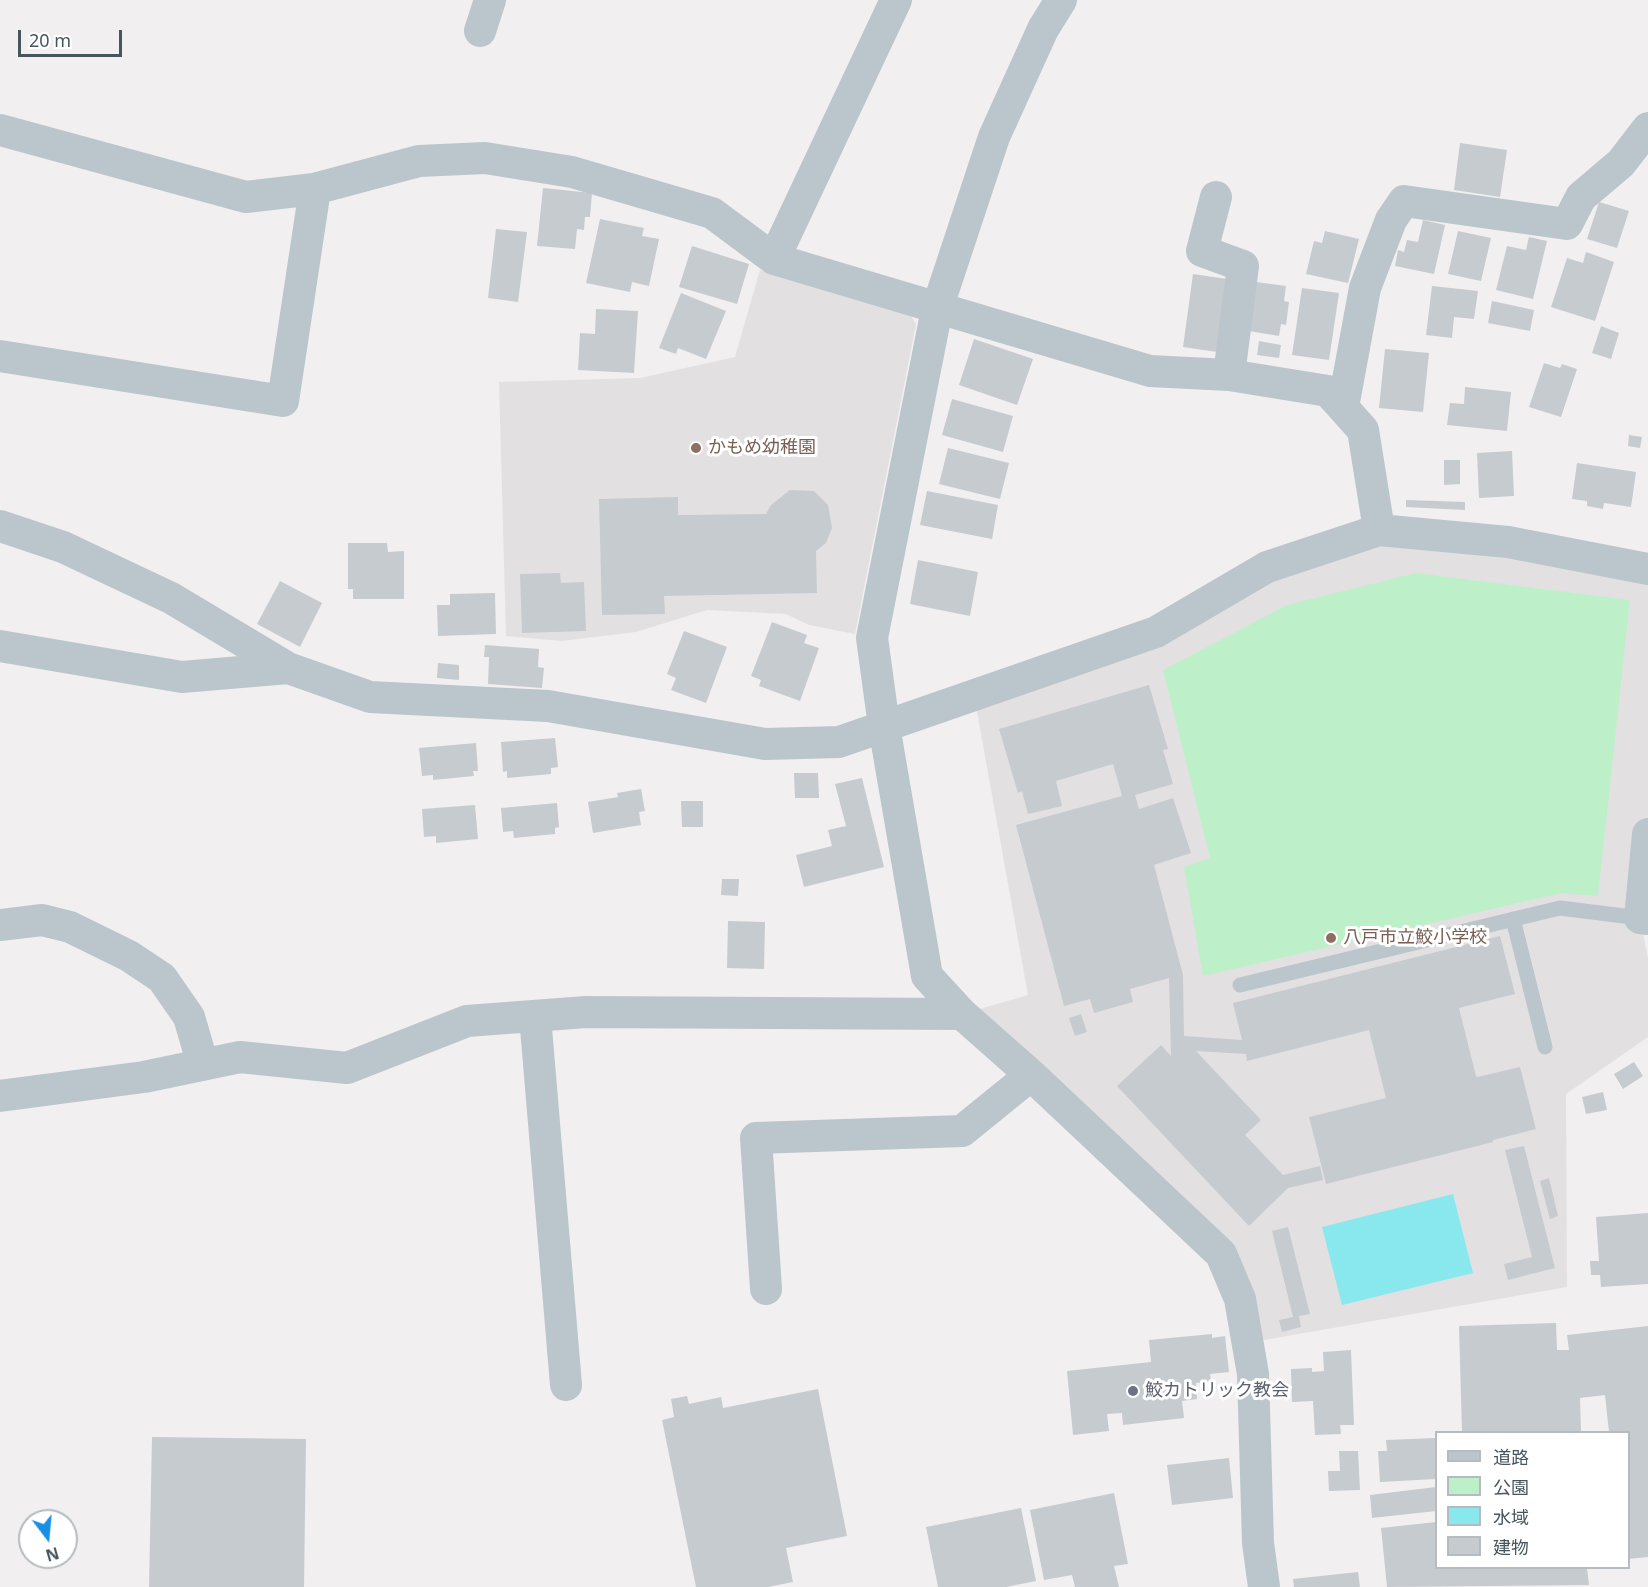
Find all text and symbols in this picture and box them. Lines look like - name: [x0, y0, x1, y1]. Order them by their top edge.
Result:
- scale bar: [21, 18, 124, 56]
- text: 20 m: [29, 28, 71, 52]
- place label: かもめ幼稚園: [708, 437, 816, 459]
- marker: かもめ幼稚園: [689, 441, 703, 455]
- place label: 八戸市立鮫小学校: [1343, 927, 1487, 949]
- marker: 八戸市立鮫小学校: [1324, 931, 1338, 945]
- place label: 鮫カトリック教会: [1145, 1380, 1289, 1402]
- marker: 鮫カトリック教会: [1126, 1384, 1140, 1398]
- legend: [1435, 1431, 1630, 1569]
- text: 道路: [1493, 1445, 1529, 1469]
- text: 公園: [1493, 1475, 1529, 1499]
- text: 水域: [1493, 1505, 1529, 1529]
- north arrow: [18, 1509, 78, 1569]
- text: 建物: [1493, 1535, 1529, 1559]
- text: N: [43, 1542, 62, 1567]

